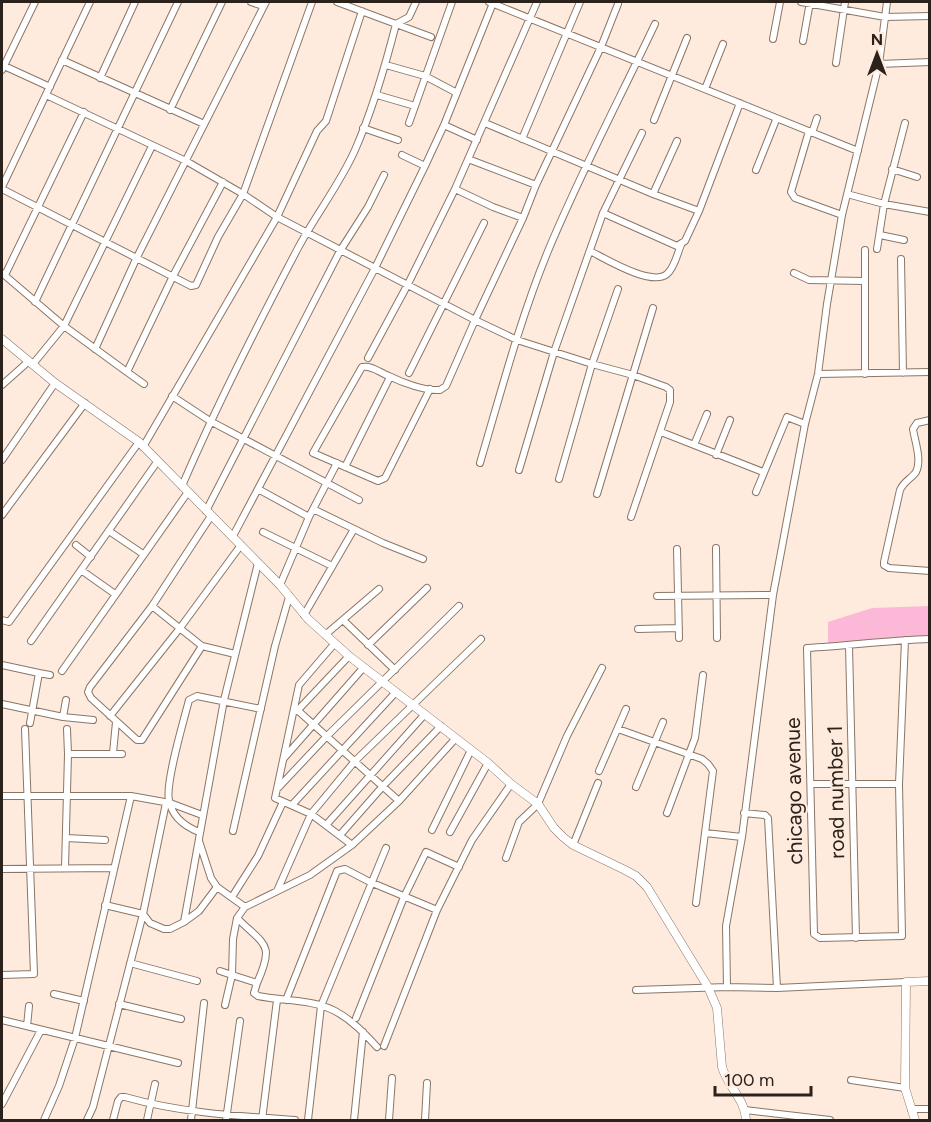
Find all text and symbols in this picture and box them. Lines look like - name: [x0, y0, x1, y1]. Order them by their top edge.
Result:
- north arrow: [847, 24, 907, 84]
- text: N: [871, 30, 883, 49]
- street label: chicago avenue: [780, 717, 807, 865]
- street label: road number 1: [822, 725, 849, 859]
- scale bar: [715, 1059, 811, 1097]
- text: 100 m: [724, 1069, 774, 1091]

